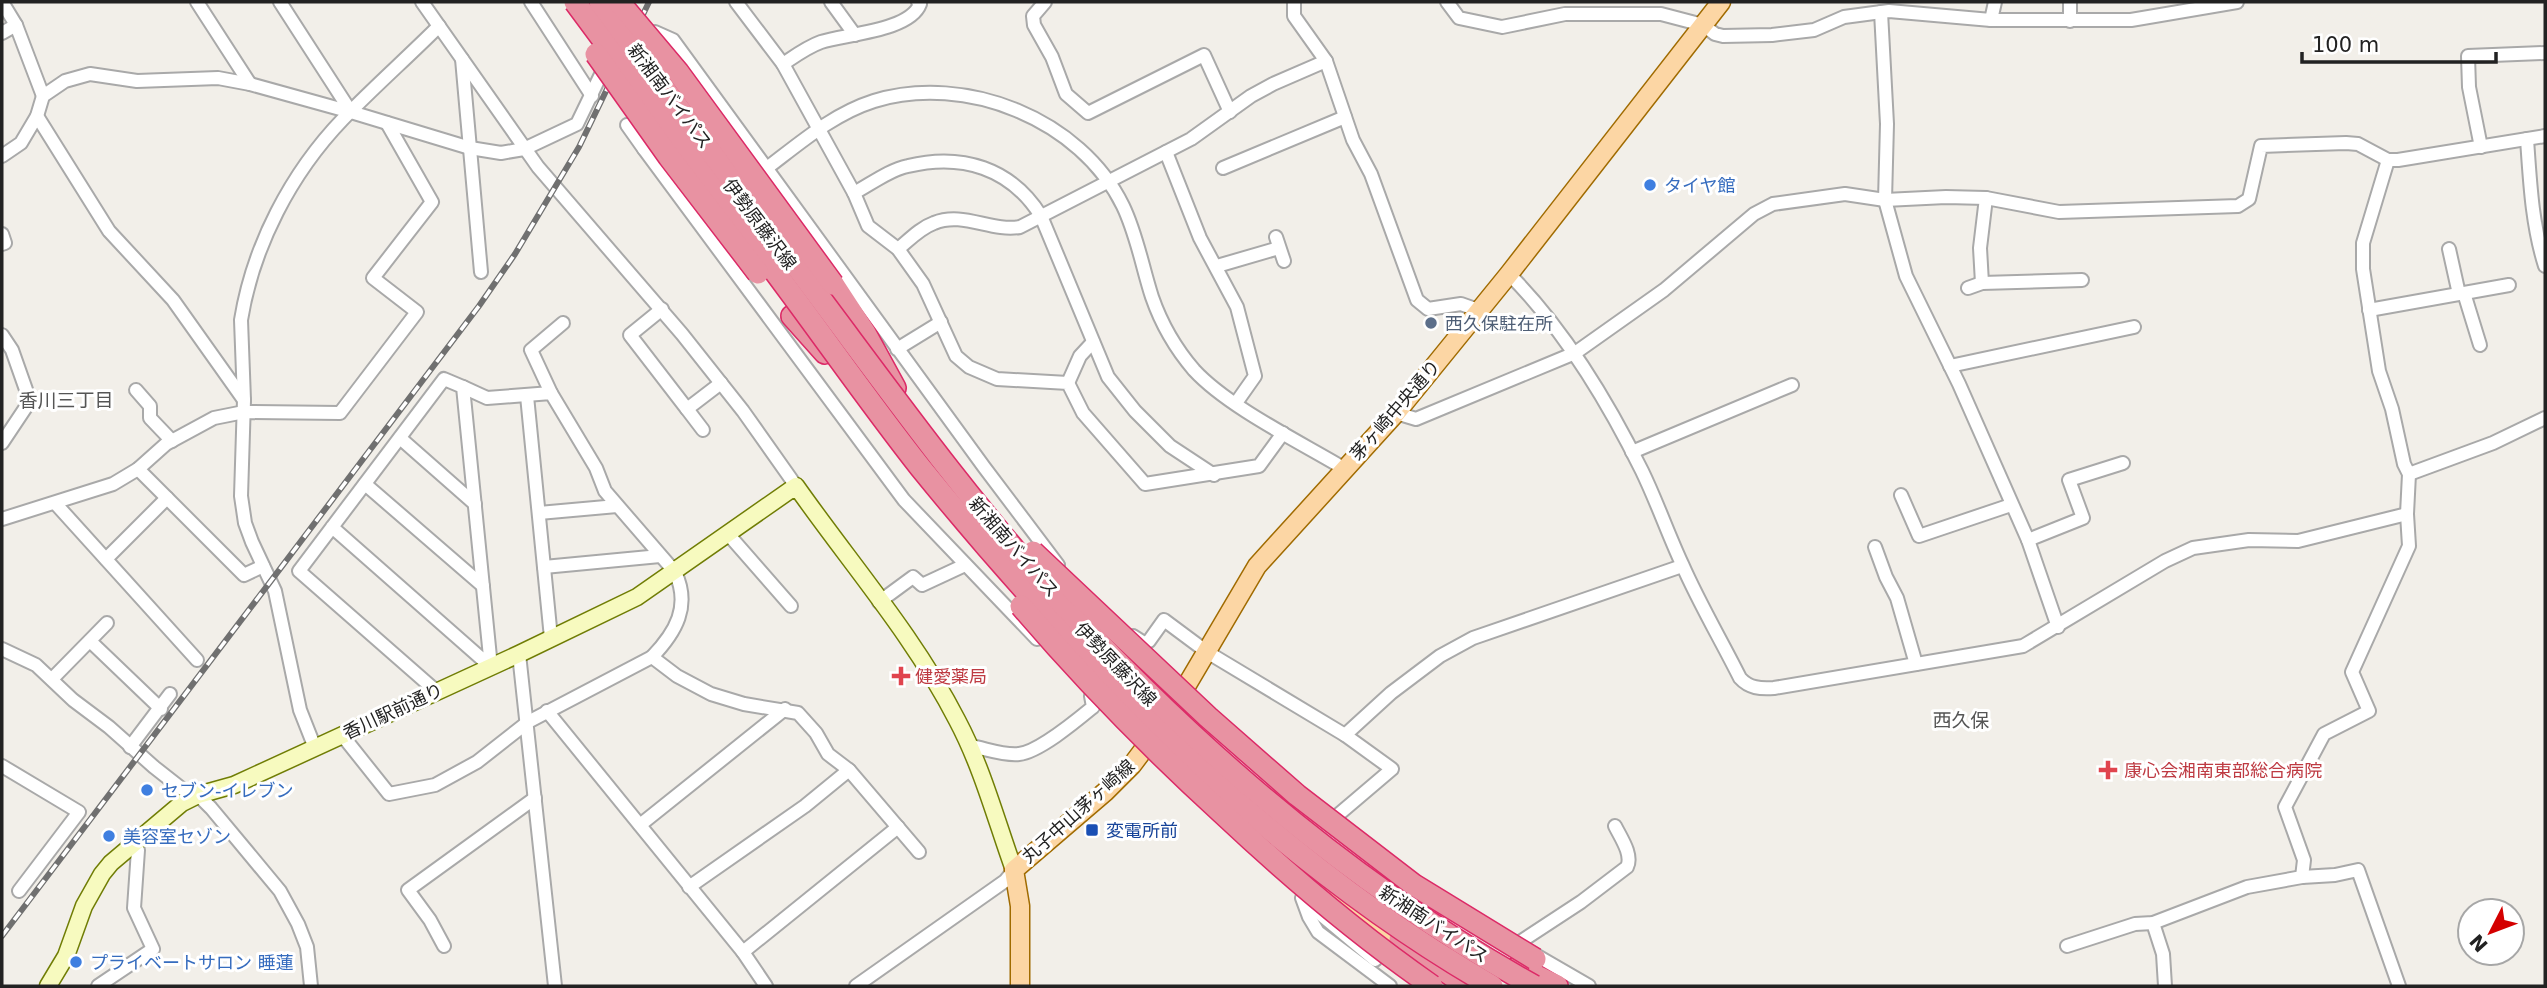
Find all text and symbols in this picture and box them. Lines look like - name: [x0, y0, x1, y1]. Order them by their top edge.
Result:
- scale bar: [2302, 21, 2496, 65]
- text: 100 m: [2312, 33, 2379, 57]
- street label: 新湘南バイパス: [624, 40, 716, 152]
- street label: 伊勢原藤沢線: [719, 175, 801, 273]
- place label: タイヤ館: [1664, 175, 1735, 196]
- marker: タイヤ館: [1642, 177, 1658, 193]
- place label: 西久保駐在所: [1445, 313, 1553, 334]
- marker: 西久保駐在所: [1423, 315, 1439, 331]
- street label: 茅ヶ崎中央通り: [1346, 356, 1444, 464]
- district label: 香川三丁目: [18, 389, 114, 411]
- street label: 新湘南バイパス: [965, 493, 1063, 601]
- street label: 伊勢原藤沢線: [1071, 618, 1161, 710]
- place label: 健愛薬局: [915, 666, 987, 687]
- marker: 健愛薬局: [893, 668, 909, 684]
- street label: 香川駅前通り: [340, 679, 446, 743]
- district label: 西久保: [1932, 709, 1990, 731]
- street label: 丸子中山茅ヶ崎線: [1017, 755, 1139, 867]
- marker: 康心会湘南東部総合病院: [2098, 760, 2118, 780]
- place label: 康心会湘南東部総合病院: [2124, 760, 2322, 781]
- place label: セブン-イレブン: [161, 780, 294, 801]
- marker: セブン-イレブン: [139, 782, 155, 798]
- place label: 変電所前: [1106, 820, 1178, 841]
- marker: 変電所前: [1084, 822, 1100, 838]
- place label: 美容室セゾン: [123, 826, 231, 847]
- marker: 美容室セゾン: [101, 828, 117, 844]
- street label: 新湘南バイパス: [1376, 881, 1492, 967]
- north arrow: [2456, 897, 2526, 967]
- text: N: [2465, 930, 2492, 957]
- place label: プライベートサロン 睡蓮: [90, 952, 294, 973]
- marker: プライベートサロン 睡蓮: [68, 954, 84, 970]

